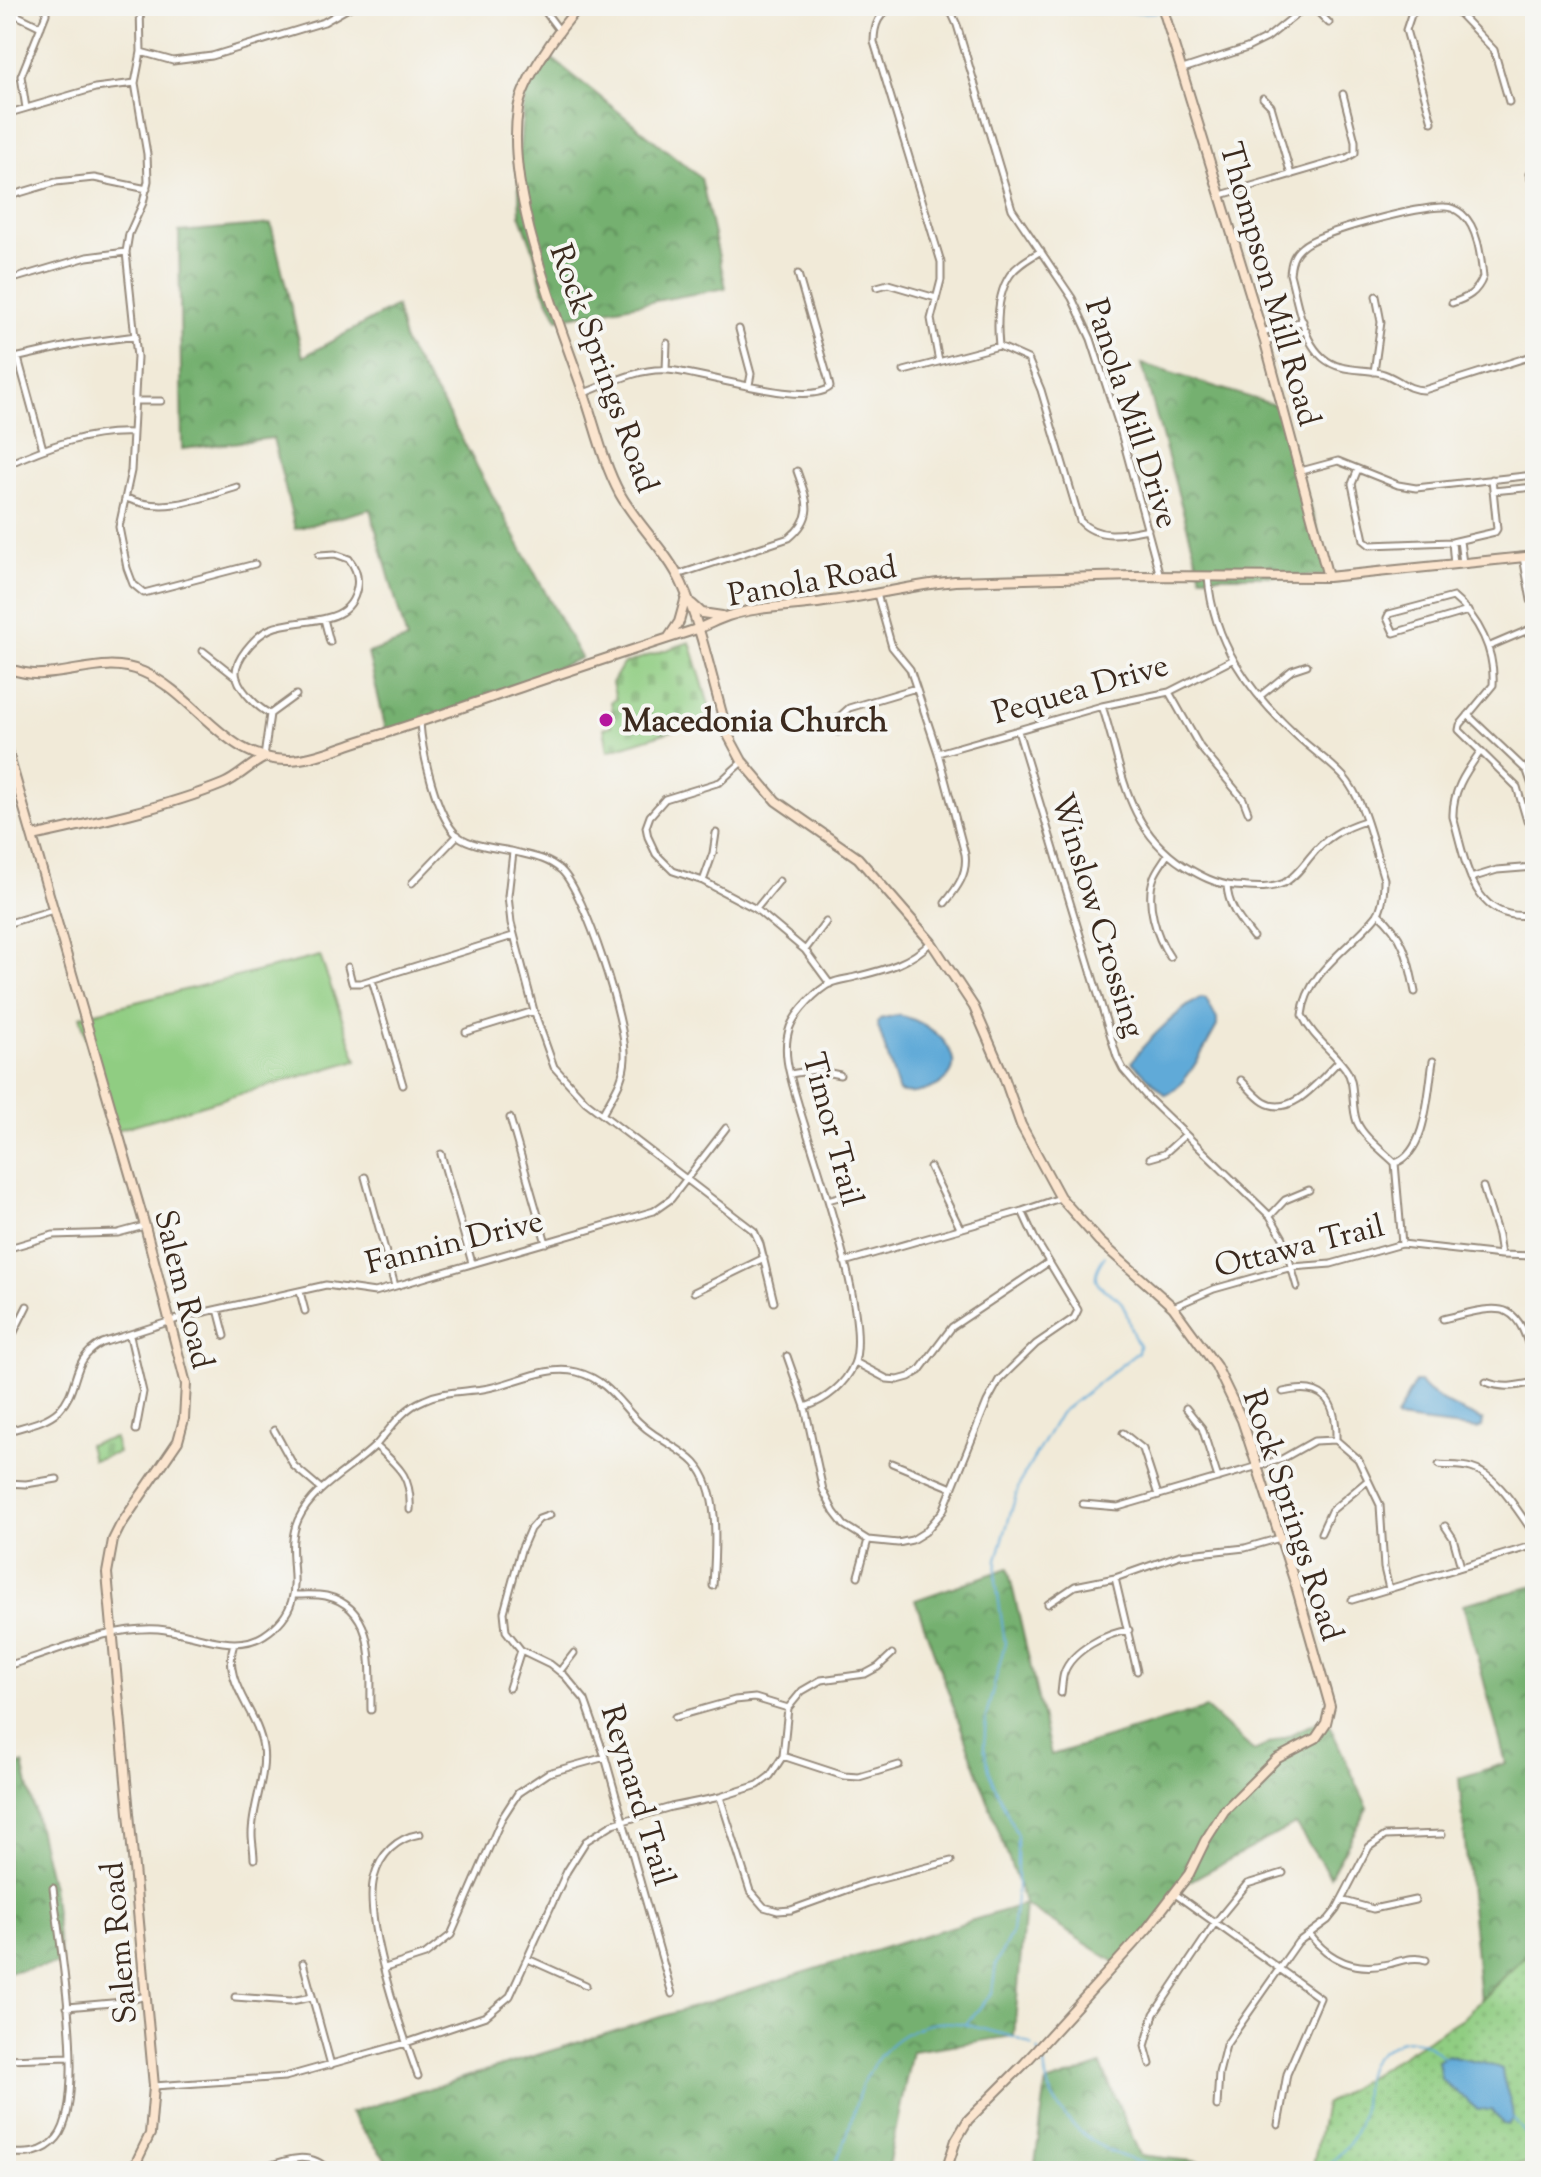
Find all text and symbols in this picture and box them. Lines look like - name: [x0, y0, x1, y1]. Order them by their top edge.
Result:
- street label: Thompson Mill Road: [1206, 138, 1331, 432]
- street label: Rock Springs Road: [536, 238, 669, 500]
- street label: Panola Mill Drive: [1071, 293, 1189, 535]
- street label: Panola Road: [724, 545, 901, 620]
- street label: Pequea Drive: [987, 644, 1174, 738]
- place label: Macedonia Church: [622, 700, 888, 746]
- marker: Macedonia Church: [597, 711, 615, 729]
- street label: Winslow Crossing: [1037, 788, 1155, 1044]
- street label: Timor Trail: [789, 1048, 874, 1212]
- street label: Fannin Drive: [361, 1200, 548, 1288]
- street label: Salem Road: [140, 1205, 224, 1374]
- street label: Ottawa Trail: [1210, 1205, 1389, 1291]
- street label: Rock Springs Road: [1229, 1384, 1353, 1647]
- street label: Reynard Trail: [587, 1700, 685, 1892]
- street label: Salem Road: [91, 1860, 151, 2026]

